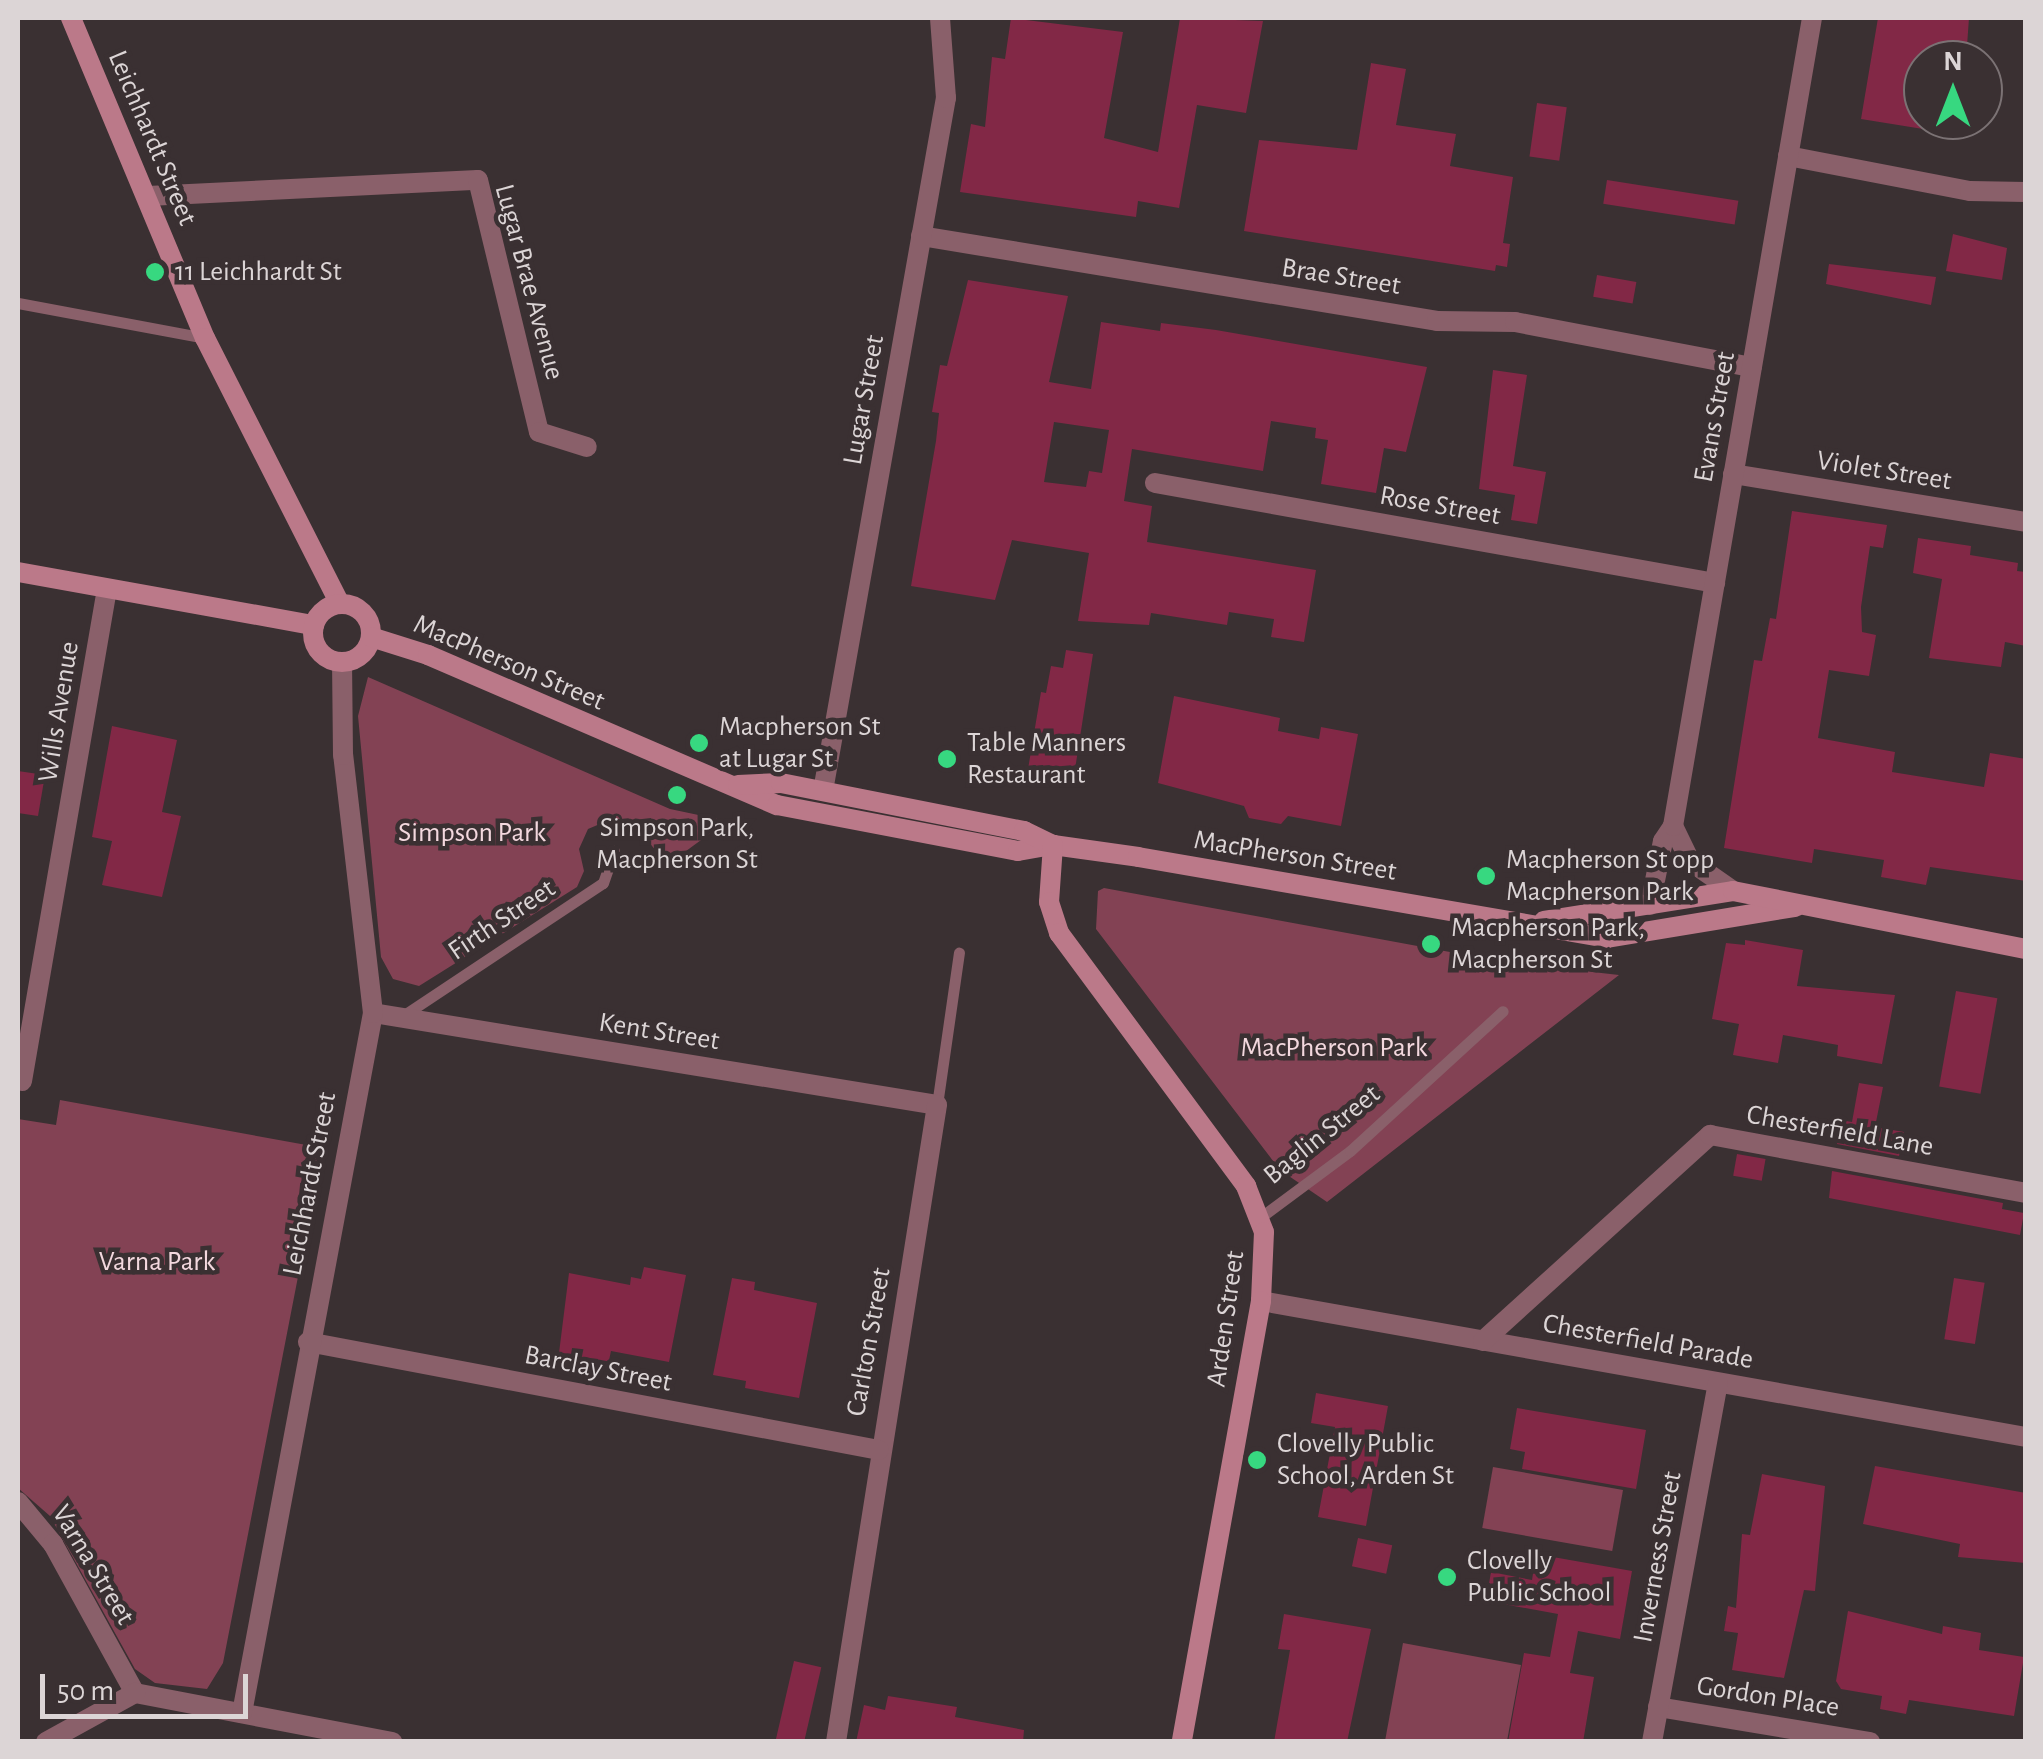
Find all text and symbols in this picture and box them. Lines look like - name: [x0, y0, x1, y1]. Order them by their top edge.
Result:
- north arrow: [1903, 40, 2003, 140]
- street label: Leichhardt Street: [100, 46, 204, 230]
- text: N: [1943, 48, 1963, 76]
- street label: Lugar Brae Avenue: [487, 181, 571, 383]
- street label: Brae Street: [1279, 251, 1403, 303]
- place label: 11 Leichhardt St: [175, 255, 342, 289]
- marker: 11 Leichhardt St: [144, 261, 166, 283]
- street label: Lugar Street: [836, 332, 892, 468]
- street label: Evans Street: [1687, 349, 1743, 485]
- street label: Violet Street: [1814, 444, 1954, 498]
- street label: Rose Street: [1377, 479, 1503, 533]
- street label: MacPherson Street: [408, 608, 610, 718]
- street label: Wills Avenue: [31, 639, 87, 785]
- place label: Macpherson St at Lugar St: [719, 710, 880, 776]
- place label: Table Manners Restaurant: [967, 726, 1126, 792]
- marker: Macpherson St at Lugar St: [688, 732, 710, 754]
- marker: Table Manners Restaurant: [936, 748, 958, 770]
- marker: Simpson Park, Macpherson St: [666, 784, 688, 806]
- place label: Simpson Park, Macpherson St: [596, 811, 758, 877]
- park label: Simpson Park: [398, 816, 546, 850]
- street label: MacPherson Street: [1191, 823, 1399, 889]
- place label: Macpherson St opp Macpherson Park: [1506, 843, 1714, 909]
- marker: Macpherson St opp Macpherson Park: [1475, 865, 1497, 887]
- street label: Firth Street: [442, 872, 562, 968]
- place label: Macpherson Park, Macpherson St: [1451, 911, 1645, 977]
- marker: Macpherson Park, Macpherson St: [1420, 933, 1442, 955]
- street label: Kent Street: [596, 1006, 722, 1058]
- park label: MacPherson Park: [1241, 1031, 1427, 1065]
- street label: Baglin Street: [1257, 1078, 1387, 1192]
- street label: Leichhardt Street: [276, 1089, 344, 1279]
- street label: Chesterfield Lane: [1744, 1098, 1936, 1164]
- park label: Varna Park: [99, 1245, 215, 1279]
- street label: Arden Street: [1200, 1249, 1252, 1389]
- street label: Carlton Street: [839, 1265, 899, 1419]
- street label: Chesterfield Parade: [1540, 1307, 1756, 1377]
- street label: Barclay Street: [521, 1338, 675, 1400]
- place label: Clovelly Public School, Arden St: [1277, 1427, 1454, 1493]
- marker: Clovelly Public School, Arden St: [1246, 1449, 1268, 1471]
- street label: Inverness Street: [1626, 1469, 1690, 1645]
- street label: Varna Street: [44, 1499, 142, 1631]
- place label: Clovelly Public School: [1467, 1544, 1611, 1610]
- marker: Clovelly Public School: [1436, 1566, 1458, 1588]
- scale bar: [45, 1654, 252, 1716]
- street label: Gordon Place: [1694, 1669, 1842, 1725]
- text: 50 m: [57, 1676, 114, 1706]

